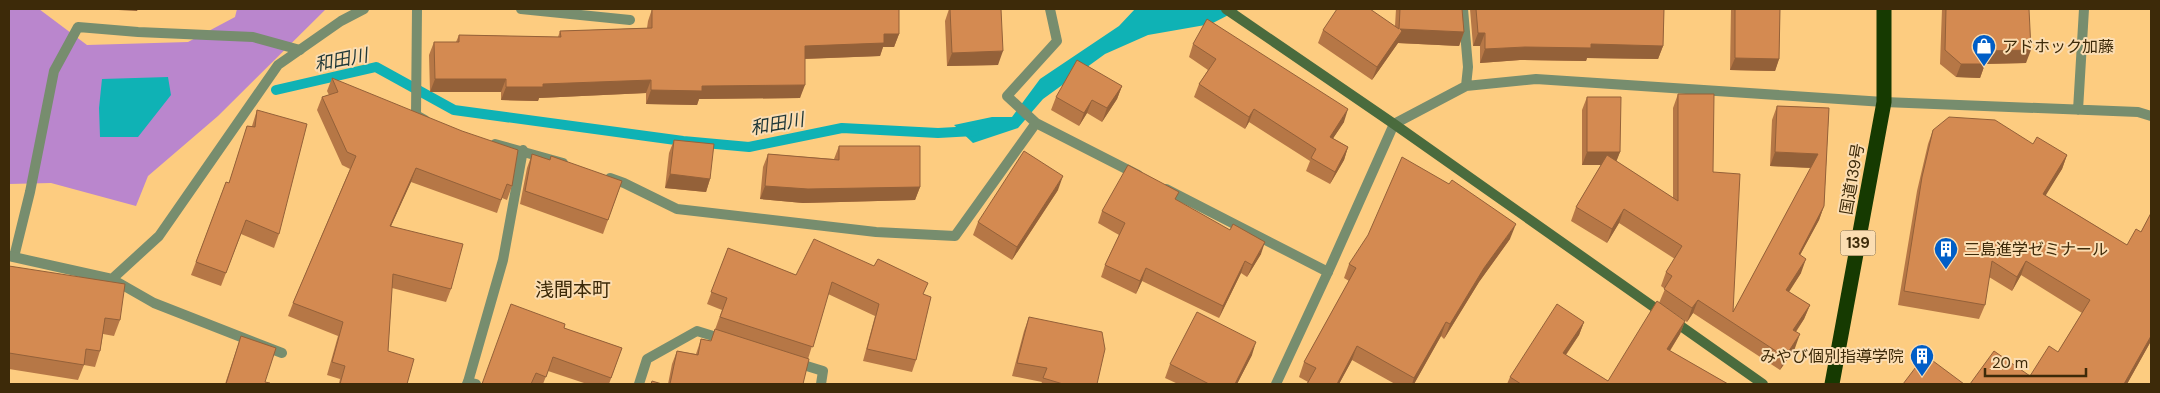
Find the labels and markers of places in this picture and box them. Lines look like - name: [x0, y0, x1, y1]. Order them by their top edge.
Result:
- shop icon: アドホック加藤: [1971, 33, 1997, 67]
- place label: アドホック加藤: [2002, 36, 2114, 57]
- building icon: 三島進学ゼミナール: [1933, 236, 1959, 270]
- place label: 三島進学ゼミナール: [1964, 239, 2108, 260]
- building icon: みやび個別指導学院: [1909, 343, 1935, 377]
- place label: みやび個別指導学院: [1760, 346, 1904, 367]

